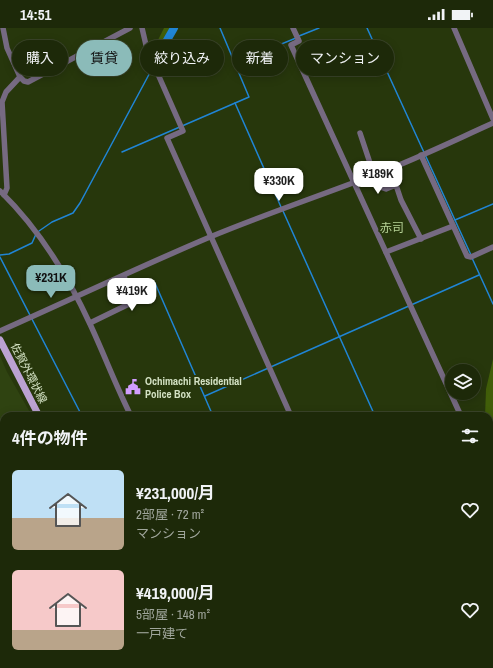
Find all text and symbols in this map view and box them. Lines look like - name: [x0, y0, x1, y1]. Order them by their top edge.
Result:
- text: 14:51: [20, 4, 51, 25]
- chip: 購入: [12, 40, 68, 76]
- chip: 賃貸: [76, 40, 132, 76]
- chip: 絞り込み: [140, 40, 224, 76]
- chip: 新着: [232, 40, 288, 76]
- chip: マンション: [296, 40, 394, 76]
- pin: ¥189K: [350, 161, 406, 195]
- text: ¥189K: [362, 165, 394, 182]
- pin: ¥330K: [251, 168, 307, 202]
- text: ¥330K: [263, 172, 295, 189]
- district label: 赤司: [380, 220, 404, 236]
- pin: ¥231K: [23, 265, 79, 299]
- text: ¥231K: [35, 269, 67, 286]
- pin: ¥419K: [104, 278, 160, 312]
- text: ¥419K: [116, 282, 148, 299]
- street label: 佐賀外環状線: [8, 340, 50, 406]
- map controls: [445, 364, 481, 400]
- button: layers: [445, 364, 481, 400]
- place label: Ochimachi Residential Police Box: [145, 374, 242, 401]
- public building icon: Ochimachi Residential Police Box: [124, 378, 142, 396]
- icon: filters: [459, 425, 481, 447]
- text: 4件の物件: [12, 426, 88, 449]
- text: ¥231,000/月: [136, 481, 215, 504]
- icon: home: [44, 486, 92, 534]
- icon: heart: [459, 499, 481, 521]
- text: 2部屋 · 72 m²: [136, 506, 204, 523]
- text: マンション: [136, 525, 201, 542]
- text: ¥419,000/月: [136, 581, 215, 604]
- icon: home: [44, 586, 92, 634]
- icon: heart: [459, 599, 481, 621]
- text: 5部屋 · 148 m²: [136, 606, 210, 623]
- text: 一戸建て: [136, 625, 188, 642]

